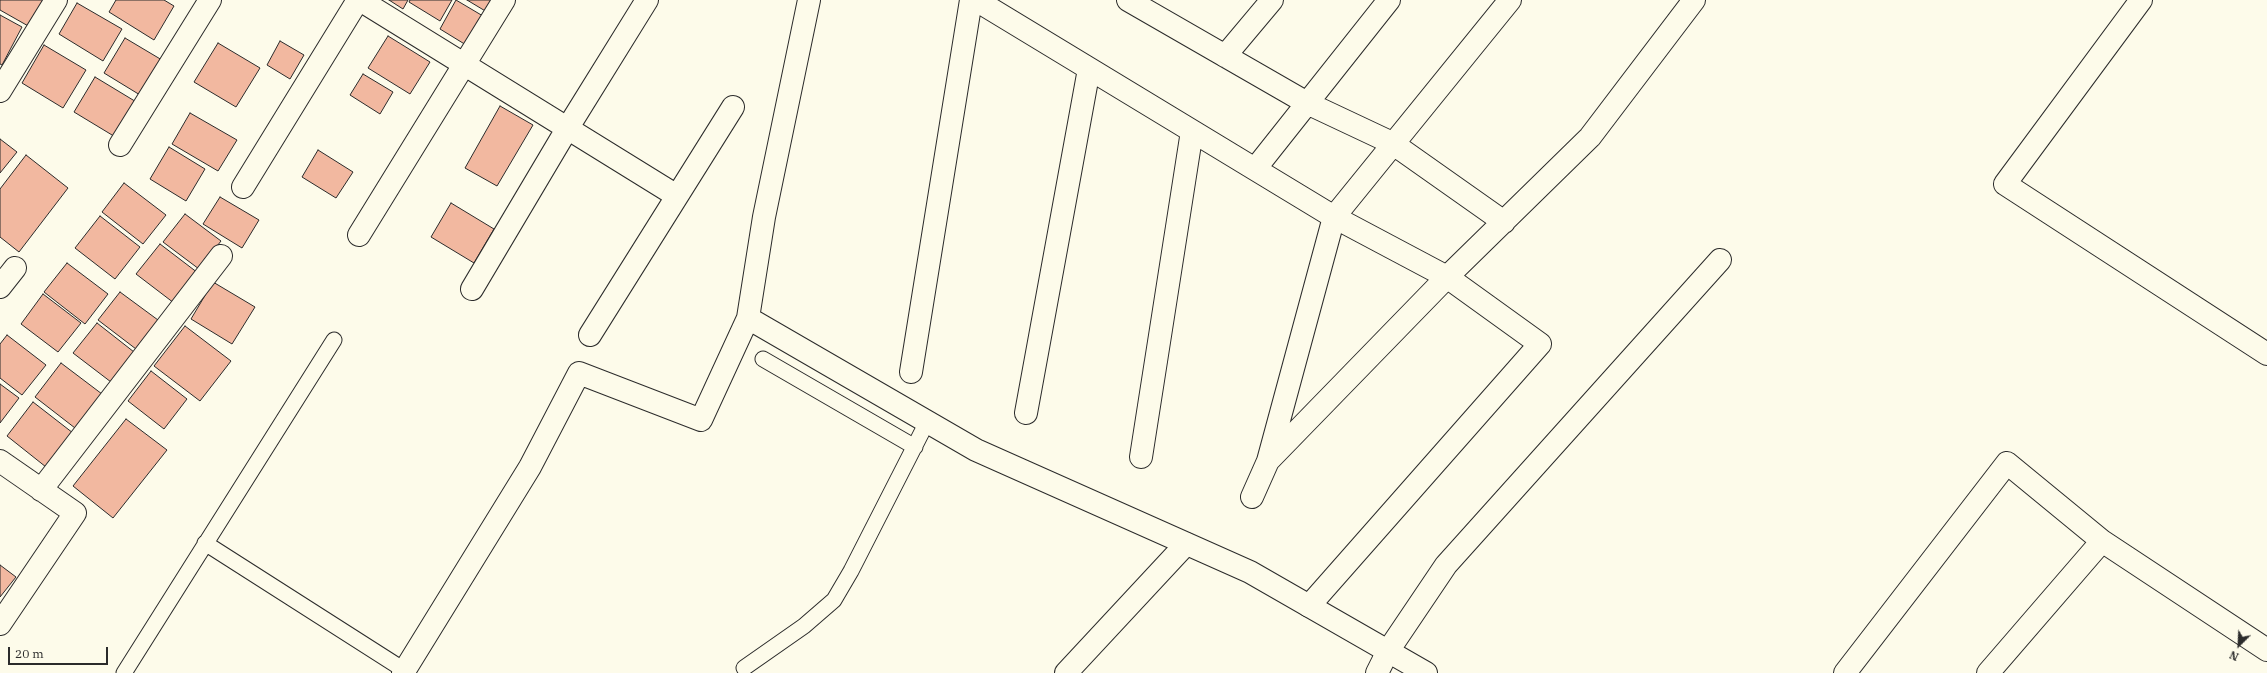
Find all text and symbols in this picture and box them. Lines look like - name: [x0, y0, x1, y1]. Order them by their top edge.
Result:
- north arrow: [2219, 625, 2259, 665]
- scale bar: [10, 639, 110, 665]
- text: 20 m: [15, 646, 44, 661]
- text: N: [2227, 648, 2241, 664]

